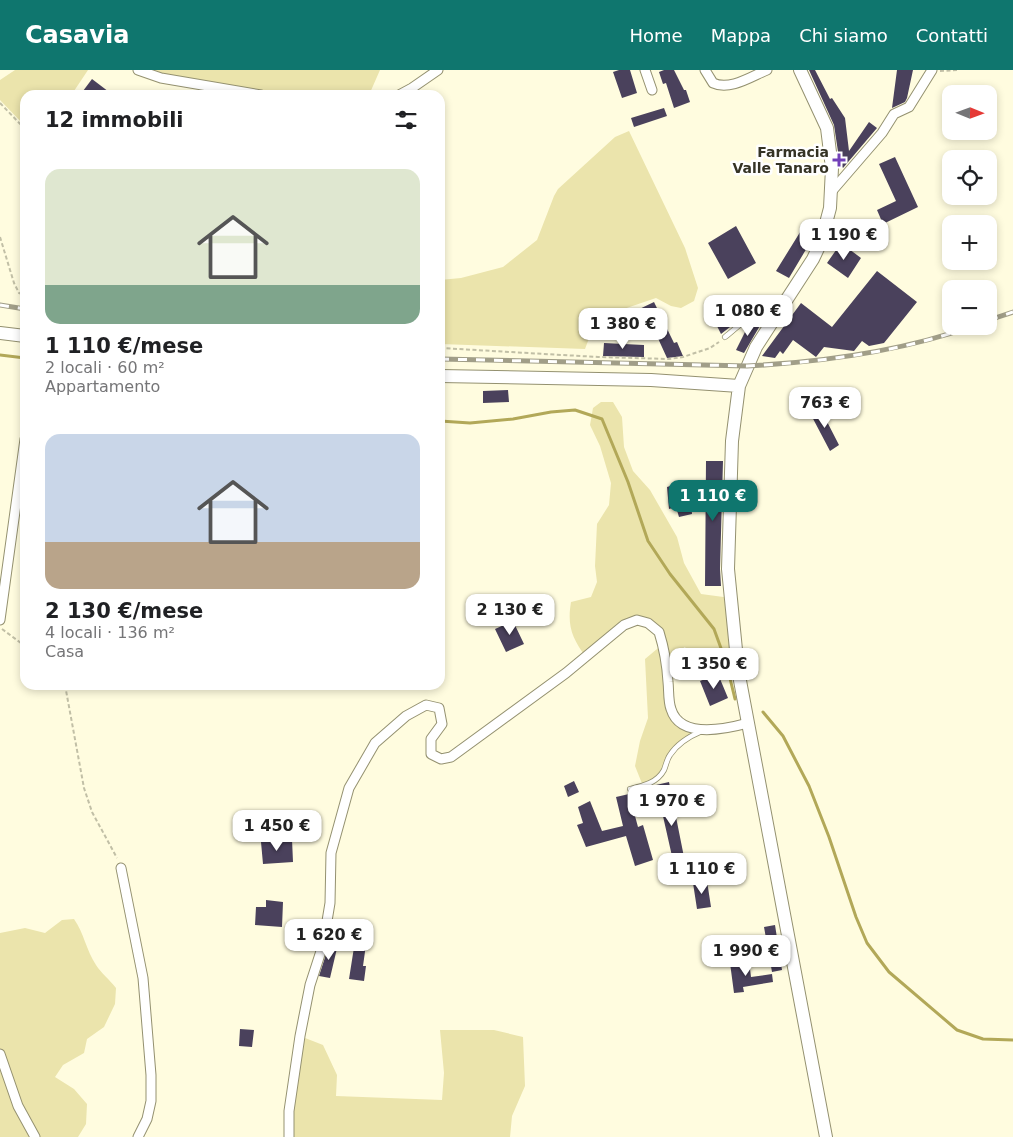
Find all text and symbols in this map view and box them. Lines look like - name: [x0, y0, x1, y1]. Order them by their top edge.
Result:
- text: Casavia: [25, 21, 129, 49]
- text: Home: [630, 25, 683, 46]
- text: Mappa: [711, 25, 771, 46]
- text: Chi siamo: [799, 25, 888, 46]
- text: Contatti: [916, 25, 988, 46]
- north arrow: [942, 85, 998, 140]
- map controls: [942, 85, 997, 335]
- icon: filters: [392, 106, 420, 134]
- text: 12 immobili: [45, 108, 184, 132]
- place label: Farmacia Valle Tanaro: [732, 144, 829, 176]
- button: locate: [942, 150, 997, 205]
- marker: Farmacia Valle Tanaro: [833, 154, 845, 166]
- icon: home: [188, 202, 278, 292]
- button: +: [942, 215, 997, 270]
- pin: 1 190 €: [798, 218, 890, 261]
- text: 1 190 €: [811, 225, 877, 244]
- button: −: [942, 280, 997, 335]
- pin: 1 080 €: [702, 294, 794, 337]
- text: 1 080 €: [715, 301, 781, 320]
- pin: 1 380 €: [577, 308, 669, 350]
- text: 1 380 €: [590, 314, 656, 333]
- text: 1 110 €/mese: [45, 334, 203, 358]
- text: 2 locali · 60 m²: [45, 358, 165, 377]
- text: Appartamento: [45, 377, 160, 396]
- pin: 763 €: [790, 386, 860, 429]
- text: 763 €: [800, 393, 850, 412]
- icon: home: [188, 467, 278, 557]
- pin: 1 110 €: [667, 480, 759, 522]
- text: 1 110 €: [680, 486, 746, 505]
- pin: 2 130 €: [464, 594, 556, 636]
- text: 2 130 €/mese: [45, 599, 203, 623]
- text: 2 130 €: [477, 600, 543, 619]
- text: 4 locali · 136 m²: [45, 623, 175, 642]
- text: Casa: [45, 642, 84, 661]
- pin: 1 350 €: [668, 648, 760, 690]
- text: 1 350 €: [681, 654, 747, 673]
- pin: 1 970 €: [626, 784, 718, 827]
- text: 1 970 €: [639, 791, 705, 810]
- pin: 1 450 €: [231, 810, 323, 852]
- text: 1 450 €: [244, 816, 310, 835]
- pin: 1 110 €: [656, 852, 748, 895]
- text: 1 110 €: [669, 859, 735, 878]
- pin: 1 620 €: [283, 918, 375, 961]
- text: 1 620 €: [296, 925, 362, 944]
- pin: 1 990 €: [700, 934, 792, 977]
- text: 1 990 €: [713, 941, 779, 960]

